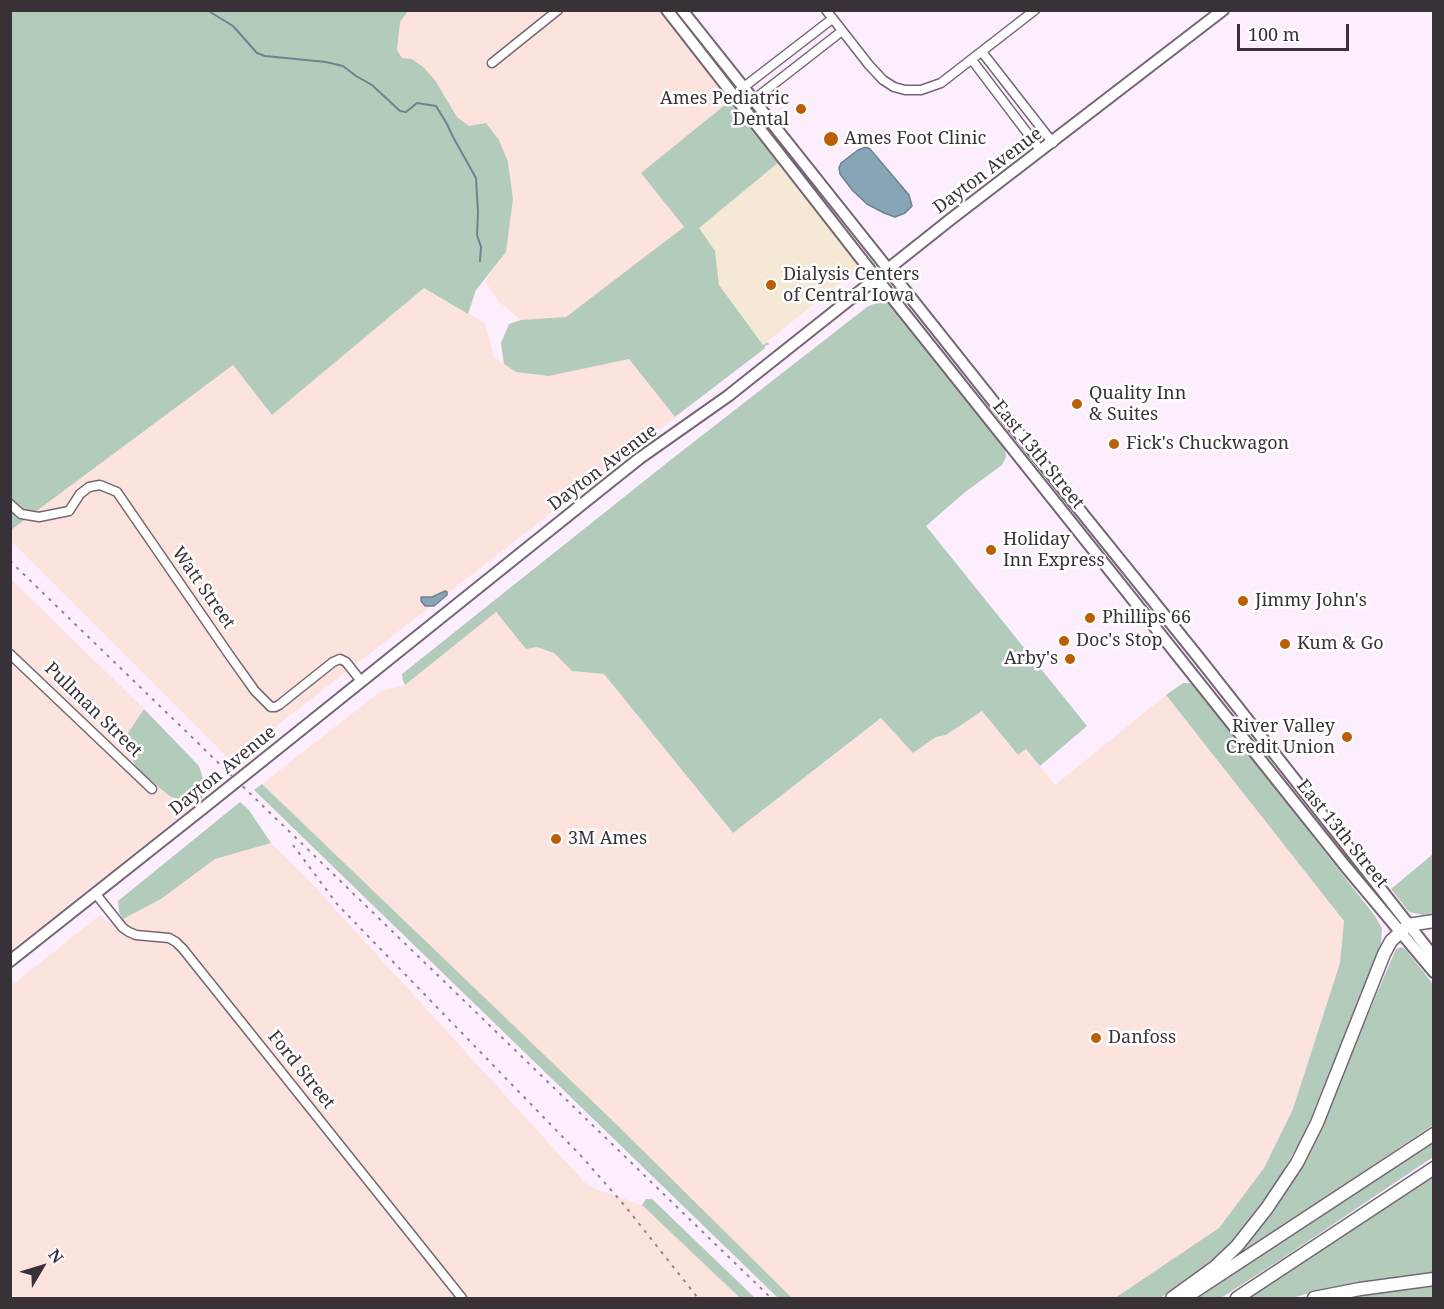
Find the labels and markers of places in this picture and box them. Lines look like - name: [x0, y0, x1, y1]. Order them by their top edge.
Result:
- place label: Ames Pediatric Dental: [660, 88, 789, 130]
- marker: Ames Pediatric Dental: [794, 102, 808, 116]
- place label: Ames Foot Clinic: [844, 128, 986, 150]
- marker: Ames Foot Clinic: [822, 130, 840, 148]
- place label: Dialysis Centers of Central Iowa: [783, 264, 919, 306]
- marker: Dialysis Centers of Central Iowa: [764, 278, 778, 292]
- place label: Quality Inn & Suites: [1089, 383, 1186, 426]
- marker: Quality Inn & Suites: [1070, 397, 1084, 411]
- place label: Fick's Chuckwagon: [1126, 433, 1289, 455]
- marker: Fick's Chuckwagon: [1107, 437, 1121, 451]
- place label: Holiday Inn Express: [1003, 529, 1105, 572]
- marker: Holiday Inn Express: [984, 543, 998, 557]
- place label: Jimmy John's: [1255, 590, 1367, 612]
- marker: Jimmy John's: [1236, 594, 1250, 608]
- place label: Phillips 66: [1102, 607, 1191, 629]
- marker: Phillips 66: [1083, 611, 1097, 625]
- place label: Doc's Stop: [1076, 630, 1163, 652]
- place label: Kum & Go: [1297, 633, 1384, 655]
- marker: Doc's Stop: [1057, 634, 1071, 648]
- marker: Kum & Go: [1278, 637, 1292, 651]
- place label: Arby's: [1004, 648, 1058, 670]
- marker: Arby's: [1063, 652, 1077, 666]
- place label: River Valley Credit Union: [1226, 716, 1335, 758]
- marker: River Valley Credit Union: [1340, 730, 1354, 744]
- place label: 3M Ames: [568, 828, 647, 850]
- marker: 3M Ames: [549, 832, 563, 846]
- place label: Danfoss: [1108, 1027, 1176, 1049]
- marker: Danfoss: [1089, 1031, 1103, 1045]

